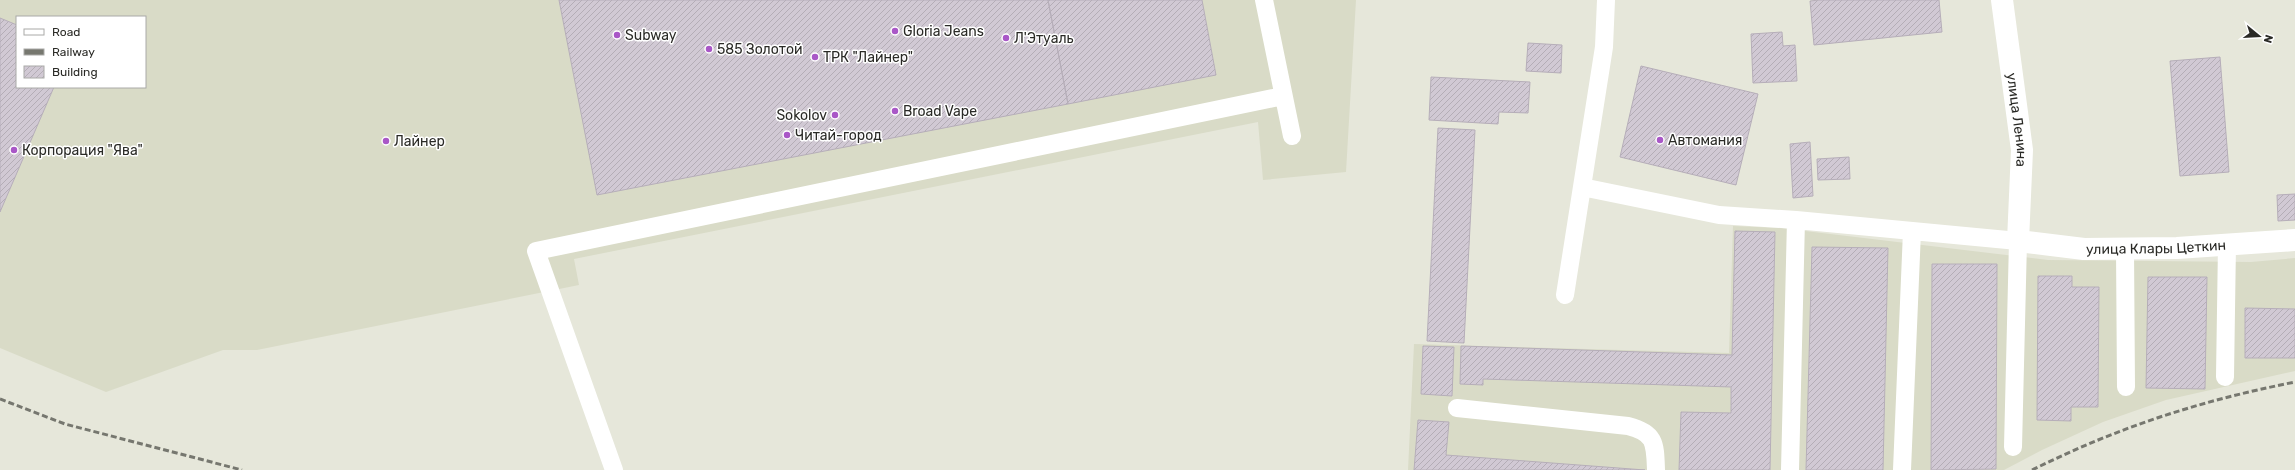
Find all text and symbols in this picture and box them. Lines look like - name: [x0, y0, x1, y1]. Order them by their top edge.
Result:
- legend: [16, 16, 146, 88]
- north arrow: [2239, 16, 2279, 56]
- place label: Gloria Jeans: [903, 23, 984, 40]
- text: Road: [52, 25, 80, 39]
- marker: Gloria Jeans: [890, 26, 900, 36]
- place label: Subway: [625, 27, 677, 44]
- marker: Subway: [612, 30, 622, 40]
- place label: Л'Этуаль: [1014, 30, 1074, 47]
- marker: Л'Этуаль: [1001, 33, 1011, 43]
- text: N: [2261, 33, 2275, 45]
- place label: 585 Золотой: [717, 41, 802, 58]
- marker: 585 Золотой: [704, 44, 714, 54]
- text: Railway: [52, 45, 95, 59]
- place label: ТРК "Лайнер": [823, 49, 913, 66]
- marker: ТРК "Лайнер": [810, 52, 820, 62]
- text: Building: [52, 65, 98, 79]
- street label: улица Ленина: [2003, 72, 2030, 167]
- place label: Broad Vape: [903, 103, 977, 120]
- marker: Broad Vape: [890, 106, 900, 116]
- place label: Sokolov: [776, 107, 827, 124]
- marker: Sokolov: [830, 110, 840, 120]
- place label: Читай-город: [795, 127, 882, 144]
- marker: Читай-город: [782, 130, 792, 140]
- place label: Автомания: [1668, 132, 1742, 149]
- place label: Лайнер: [394, 133, 445, 150]
- marker: Автомания: [1655, 135, 1665, 145]
- marker: Лайнер: [381, 136, 391, 146]
- place label: Корпорация "Ява": [22, 142, 143, 159]
- marker: Корпорация "Ява": [9, 145, 19, 155]
- street label: улица Клары Цеткин: [2086, 237, 2227, 258]

